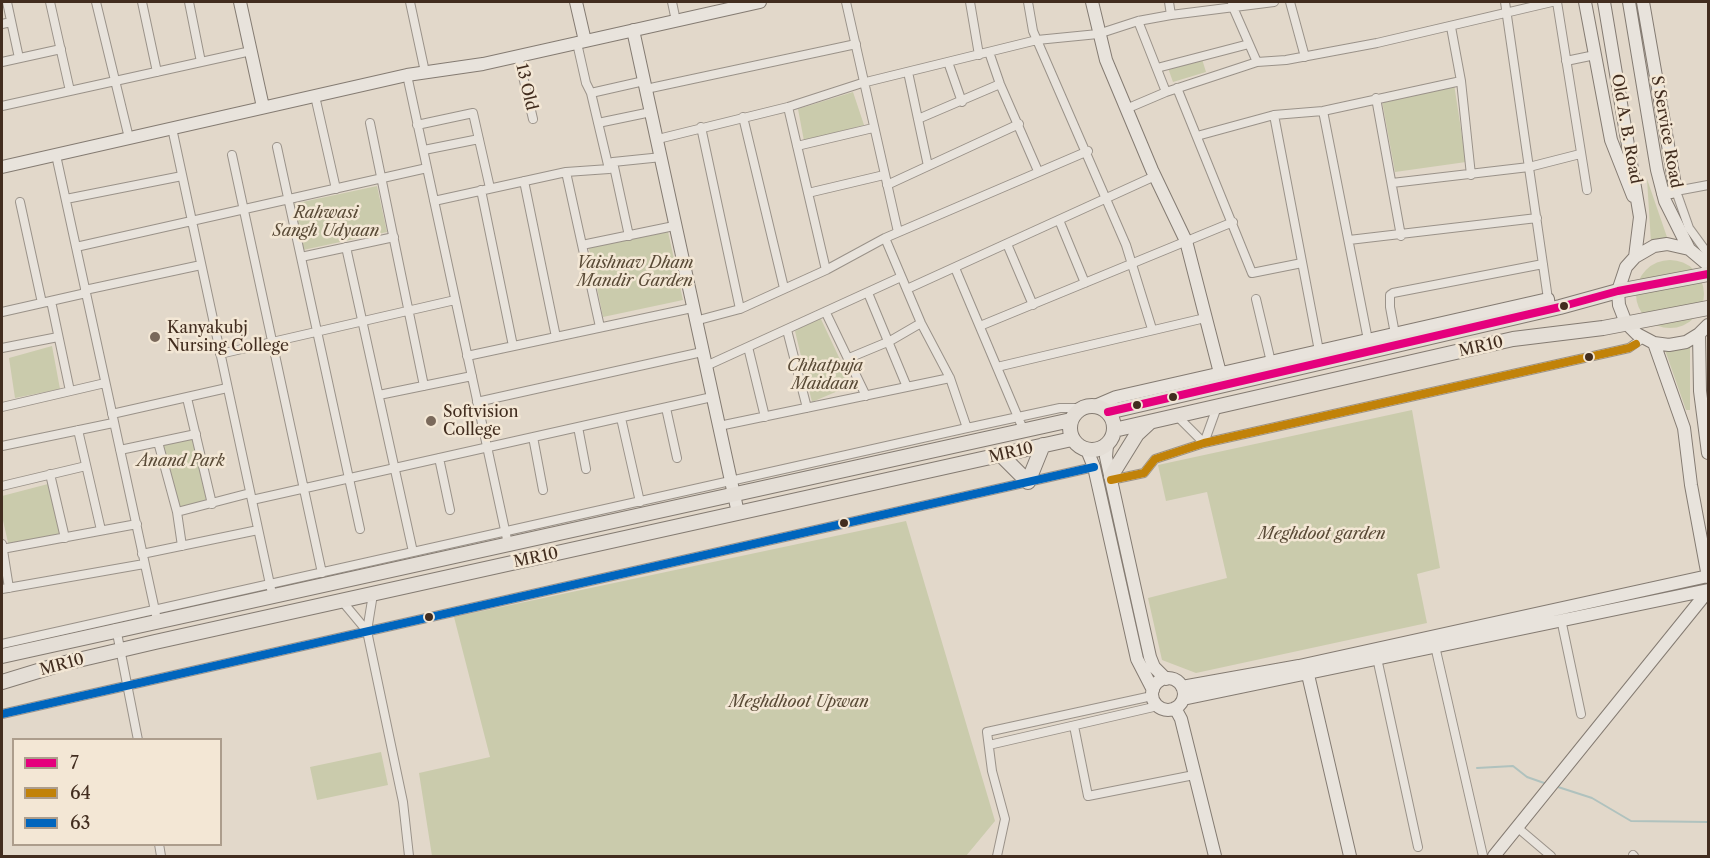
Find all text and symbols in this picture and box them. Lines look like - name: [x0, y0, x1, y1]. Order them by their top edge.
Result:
- street label: 13 Old: [511, 62, 541, 112]
- street label: Old A. B. Road: [1607, 72, 1645, 186]
- street label: S Service Road: [1647, 74, 1685, 190]
- park label: Rahwasi Sangh Udyaan: [273, 203, 379, 241]
- park label: Vaishnav Dham Mandir Garden: [576, 253, 694, 291]
- unlabelled marker: [1558, 300, 1570, 312]
- place label: Kanyakubj Nursing College: [167, 318, 289, 356]
- marker: Kanyakubj Nursing College: [148, 330, 162, 344]
- street label: MR10: [1457, 333, 1505, 361]
- unlabelled marker: [1583, 351, 1595, 363]
- park label: Chhatpuja Maidaan: [787, 356, 863, 394]
- unlabelled marker: [1167, 391, 1179, 403]
- unlabelled marker: [1131, 399, 1143, 411]
- place label: Softvision College: [443, 402, 519, 440]
- marker: Softvision College: [424, 414, 438, 428]
- street label: MR10: [987, 439, 1035, 467]
- park label: Anand Park: [137, 451, 225, 471]
- unlabelled marker: [838, 517, 850, 529]
- park label: Meghdoot garden: [1258, 524, 1386, 544]
- street label: MR10: [512, 544, 560, 572]
- unlabelled marker: [423, 611, 435, 623]
- street label: MR10: [38, 650, 86, 680]
- park label: Meghdhoot Upwan: [729, 692, 869, 712]
- legend: [12, 738, 222, 846]
- text: 7: [70, 752, 79, 774]
- text: 64: [70, 782, 91, 804]
- text: 63: [70, 812, 90, 834]

